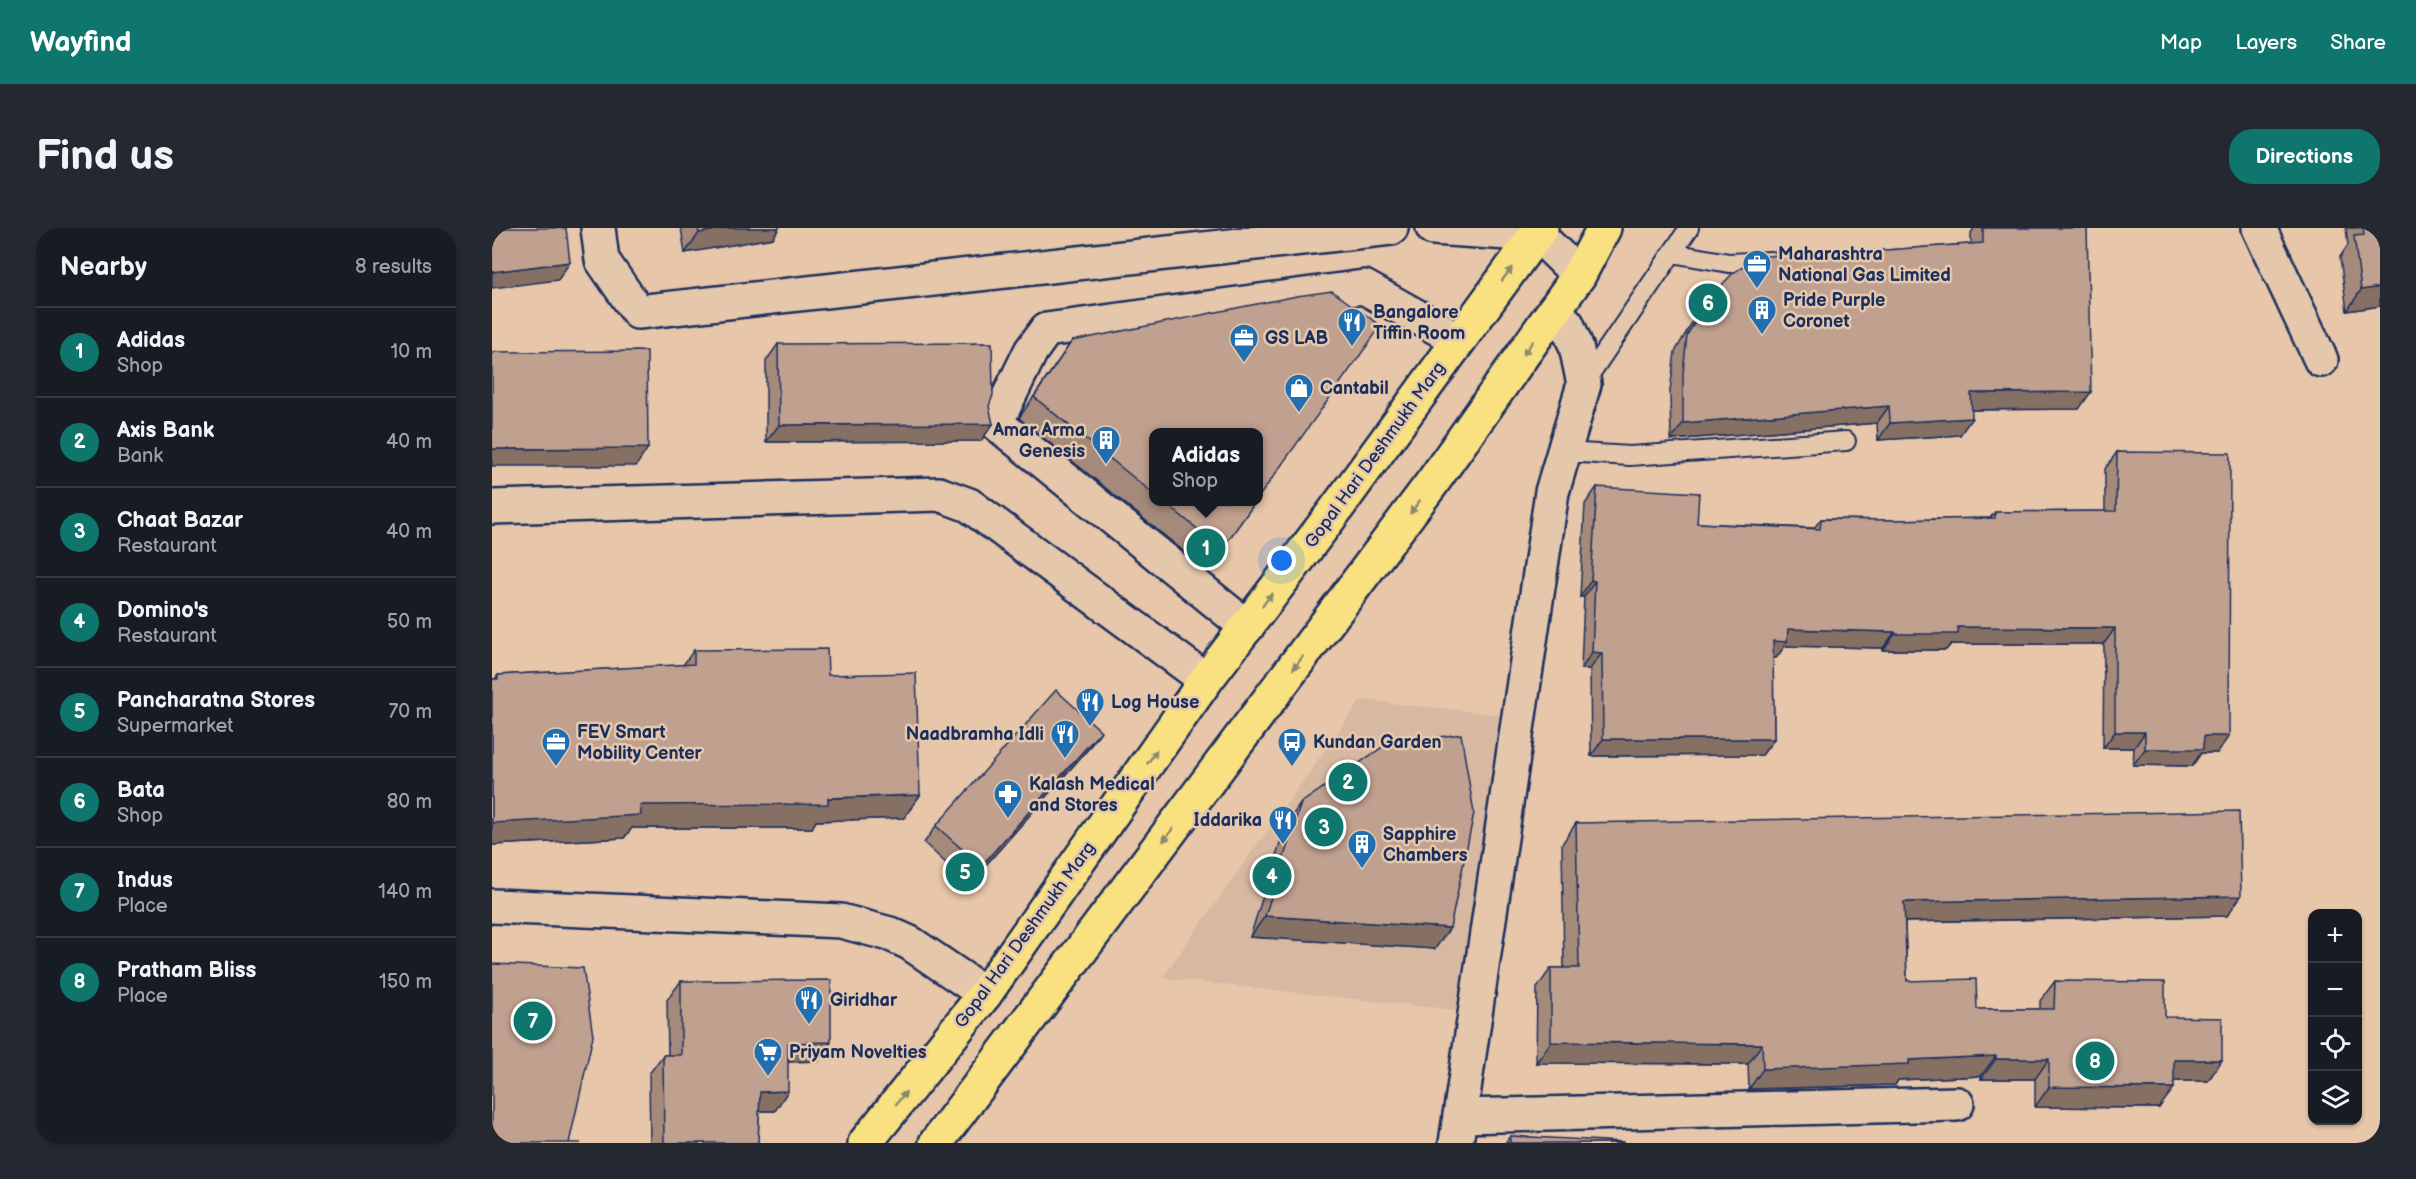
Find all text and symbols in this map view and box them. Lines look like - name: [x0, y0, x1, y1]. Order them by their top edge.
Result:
- text: Wayfind: [30, 26, 131, 59]
- text: Map: [2160, 30, 2202, 55]
- text: Layers: [2235, 30, 2297, 55]
- text: Share: [2330, 30, 2386, 55]
- button: Directions: [2229, 129, 2380, 184]
- text: Find us: [36, 131, 174, 182]
- place label: Maharashtra National Gas Limited: [1778, 244, 1951, 286]
- office icon: Maharashtra National Gas Limited: [1741, 248, 1773, 290]
- text: Nearby: [60, 252, 147, 283]
- text: 8 results: [355, 255, 432, 279]
- one-way arrow: [1501, 267, 1513, 282]
- pin: 6: [1688, 280, 1728, 326]
- place label: Pride Purple Coronet: [1783, 290, 1885, 332]
- building icon: Pride Purple Coronet: [1746, 294, 1778, 336]
- place label: Bangalore Tiffin Room: [1373, 302, 1465, 344]
- restaurant icon: Bangalore Tiffin Room: [1336, 306, 1368, 348]
- office icon: GS LAB: [1228, 322, 1260, 364]
- text: Adidas: [117, 327, 185, 354]
- place label: GS LAB: [1265, 328, 1328, 349]
- text: 1: [75, 340, 84, 364]
- text: 10 m: [391, 340, 432, 364]
- one-way arrow: [1522, 340, 1534, 355]
- text: Shop: [117, 354, 163, 378]
- street label: Gopal Hari Deshmukh Marg: [1300, 358, 1450, 552]
- shop icon: Cantabil: [1283, 372, 1315, 414]
- place label: Cantabil: [1320, 378, 1389, 399]
- text: Axis Bank: [117, 417, 214, 444]
- place label: Amar Arma Genesis: [992, 420, 1085, 462]
- building icon: Amar Arma Genesis: [1090, 424, 1122, 466]
- popup: [1149, 428, 1263, 506]
- text: 2: [74, 430, 85, 454]
- text: 40 m: [386, 430, 432, 454]
- text: Adidas: [1172, 442, 1240, 469]
- text: Bank: [117, 444, 163, 468]
- text: Shop: [1172, 469, 1218, 493]
- one-way arrow: [1409, 499, 1421, 514]
- text: Chaat Bazar: [117, 507, 243, 534]
- text: 3: [74, 520, 85, 544]
- text: 40 m: [386, 520, 432, 544]
- pin: 1: [1186, 526, 1226, 570]
- text: Restaurant: [117, 534, 217, 558]
- your location: [1267, 546, 1296, 575]
- one-way arrow: [1261, 593, 1273, 609]
- text: Domino's: [117, 597, 208, 624]
- text: 4: [74, 610, 85, 634]
- text: 50 m: [387, 610, 432, 634]
- text: Restaurant: [117, 624, 217, 648]
- one-way arrow: [1292, 655, 1304, 671]
- restaurant icon: Log House: [1074, 686, 1106, 728]
- text: Pancharatna Stores: [117, 687, 315, 714]
- place label: Log House: [1111, 692, 1199, 713]
- text: 5: [74, 700, 85, 724]
- text: 70 m: [388, 700, 432, 724]
- text: Supermarket: [117, 714, 233, 738]
- restaurant icon: Naadbramha Idli: [1049, 718, 1081, 760]
- place label: FEV Smart Mobility Center: [577, 722, 703, 764]
- place label: Naadbramha Idli: [906, 724, 1044, 745]
- office icon: FEV Smart Mobility Center: [540, 726, 572, 768]
- bus stop icon: Kundan Garden: [1276, 726, 1308, 768]
- place label: Kundan Garden: [1313, 732, 1442, 753]
- one-way arrow: [1146, 750, 1158, 766]
- pin: 2: [1328, 760, 1368, 804]
- place label: Kalash Medical and Stores: [1029, 774, 1155, 816]
- text: Bata: [117, 777, 165, 804]
- pharmacy icon: Kalash Medical and Stores: [992, 778, 1024, 820]
- text: 6: [73, 790, 86, 814]
- text: 80 m: [387, 790, 432, 814]
- text: Shop: [117, 804, 163, 828]
- restaurant icon: Iddarika: [1267, 804, 1299, 846]
- pin: 3: [1304, 804, 1344, 850]
- place label: Iddarika: [1194, 810, 1262, 831]
- place label: Sapphire Chambers: [1383, 824, 1468, 866]
- one-way arrow: [1162, 828, 1174, 843]
- building icon: Sapphire Chambers: [1346, 828, 1378, 870]
- street label: Gopal Hari Deshmukh Marg: [950, 838, 1100, 1032]
- pin: 5: [946, 850, 984, 894]
- pin: 4: [1252, 854, 1292, 898]
- text: Indus: [117, 867, 173, 894]
- text: 7: [74, 880, 85, 904]
- text: 140 m: [378, 880, 432, 904]
- text: Place: [117, 894, 168, 918]
- map controls: [2308, 909, 2362, 1125]
- button: +: [2308, 909, 2362, 963]
- text: Pratham Bliss: [117, 957, 256, 984]
- button: −: [2308, 963, 2362, 1017]
- text: 8: [73, 970, 86, 994]
- text: 150 m: [379, 970, 432, 994]
- text: Place: [117, 984, 168, 1008]
- restaurant icon: Giridhar: [793, 984, 825, 1026]
- place label: Giridhar: [830, 990, 898, 1011]
- pin: 7: [514, 998, 552, 1044]
- button: locate: [2308, 1017, 2362, 1071]
- supermarket icon: Priyam Novelties: [752, 1036, 784, 1078]
- pin: 8: [2076, 1038, 2114, 1084]
- place label: Priyam Novelties: [789, 1042, 927, 1063]
- button: layers: [2308, 1071, 2362, 1125]
- one-way arrow: [895, 1090, 907, 1105]

